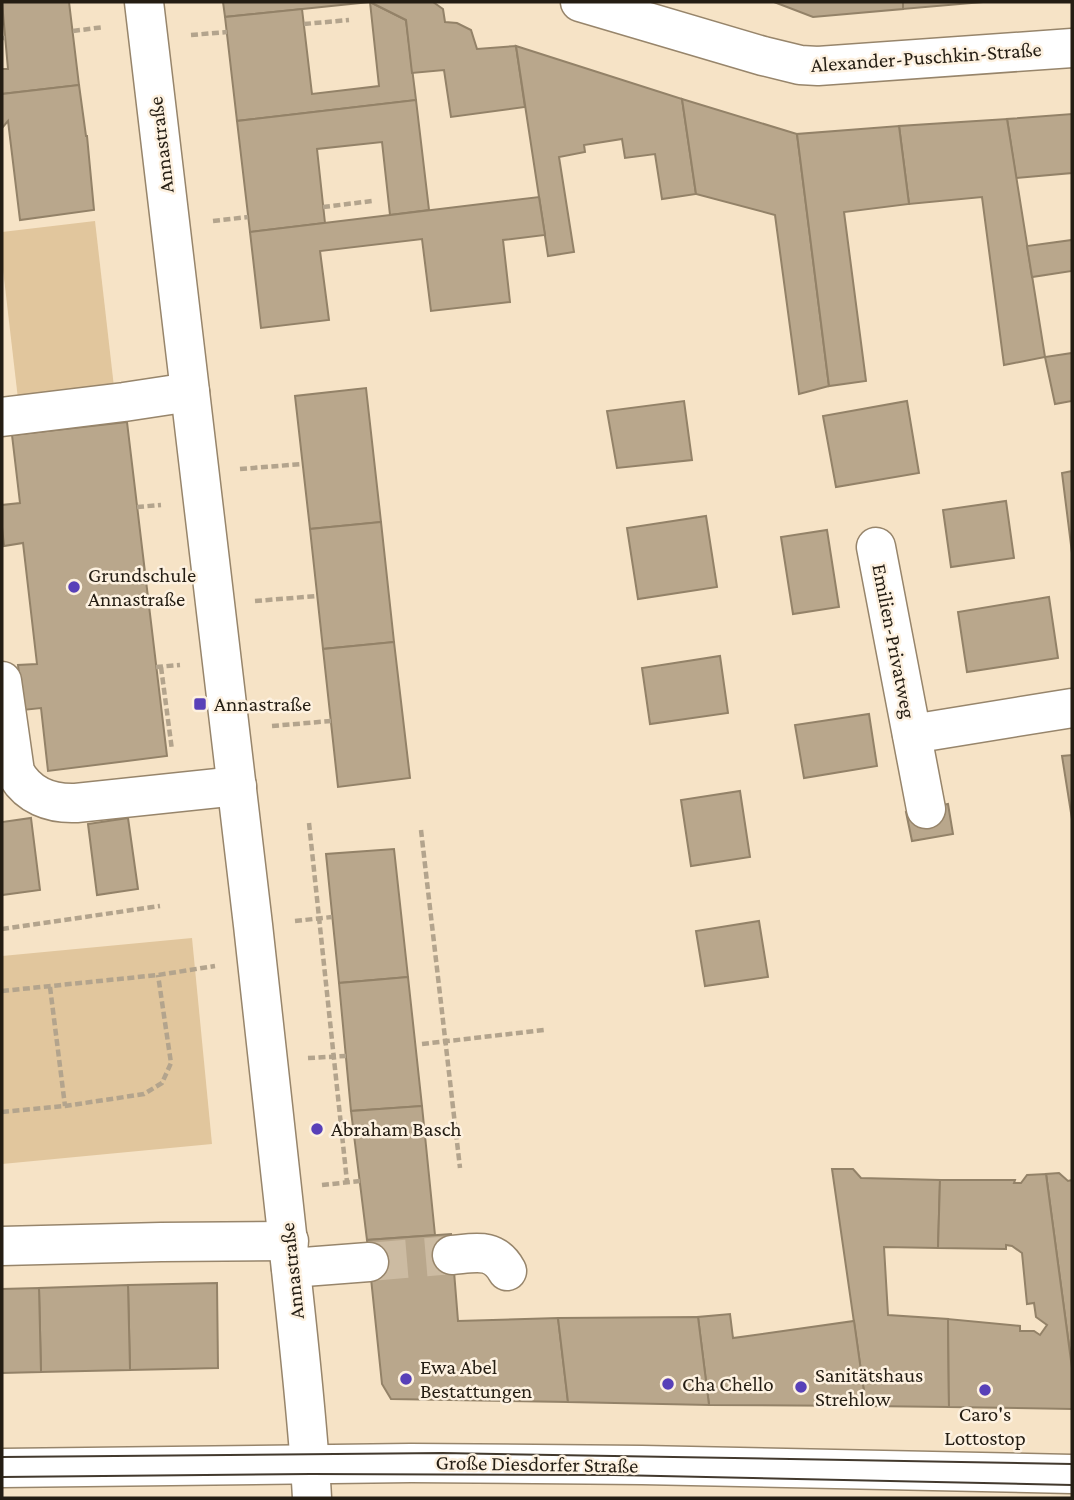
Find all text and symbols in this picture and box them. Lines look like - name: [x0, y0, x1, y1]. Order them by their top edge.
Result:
- street label: Alexander-Puschkin-Straße: [810, 37, 1042, 77]
- street label: Annastraße: [143, 95, 179, 195]
- street label: Emilien-Privatweg: [867, 562, 921, 720]
- place label: Grundschule Annastraße: [88, 563, 196, 611]
- marker: Grundschule Annastraße: [66, 579, 82, 595]
- place label: Annastraße: [214, 692, 311, 716]
- marker: Annastraße: [192, 696, 208, 712]
- place label: Abraham Basch: [331, 1117, 462, 1141]
- marker: Abraham Basch: [309, 1121, 325, 1137]
- street label: Annastraße: [275, 1221, 309, 1321]
- place label: Ewa Abel Bestattungen: [420, 1355, 532, 1403]
- place label: Sanitätshaus Strehlow: [815, 1363, 923, 1411]
- marker: Ewa Abel Bestattungen: [398, 1371, 414, 1387]
- place label: Cha Chello: [682, 1372, 774, 1396]
- marker: Cha Chello: [660, 1376, 676, 1392]
- marker: Sanitätshaus Strehlow: [793, 1379, 809, 1395]
- marker: Caro's Lottostop: [977, 1382, 993, 1398]
- place label: Caro's Lottostop: [944, 1402, 1026, 1450]
- street label: Große Diesdorfer Straße: [435, 1450, 639, 1478]

